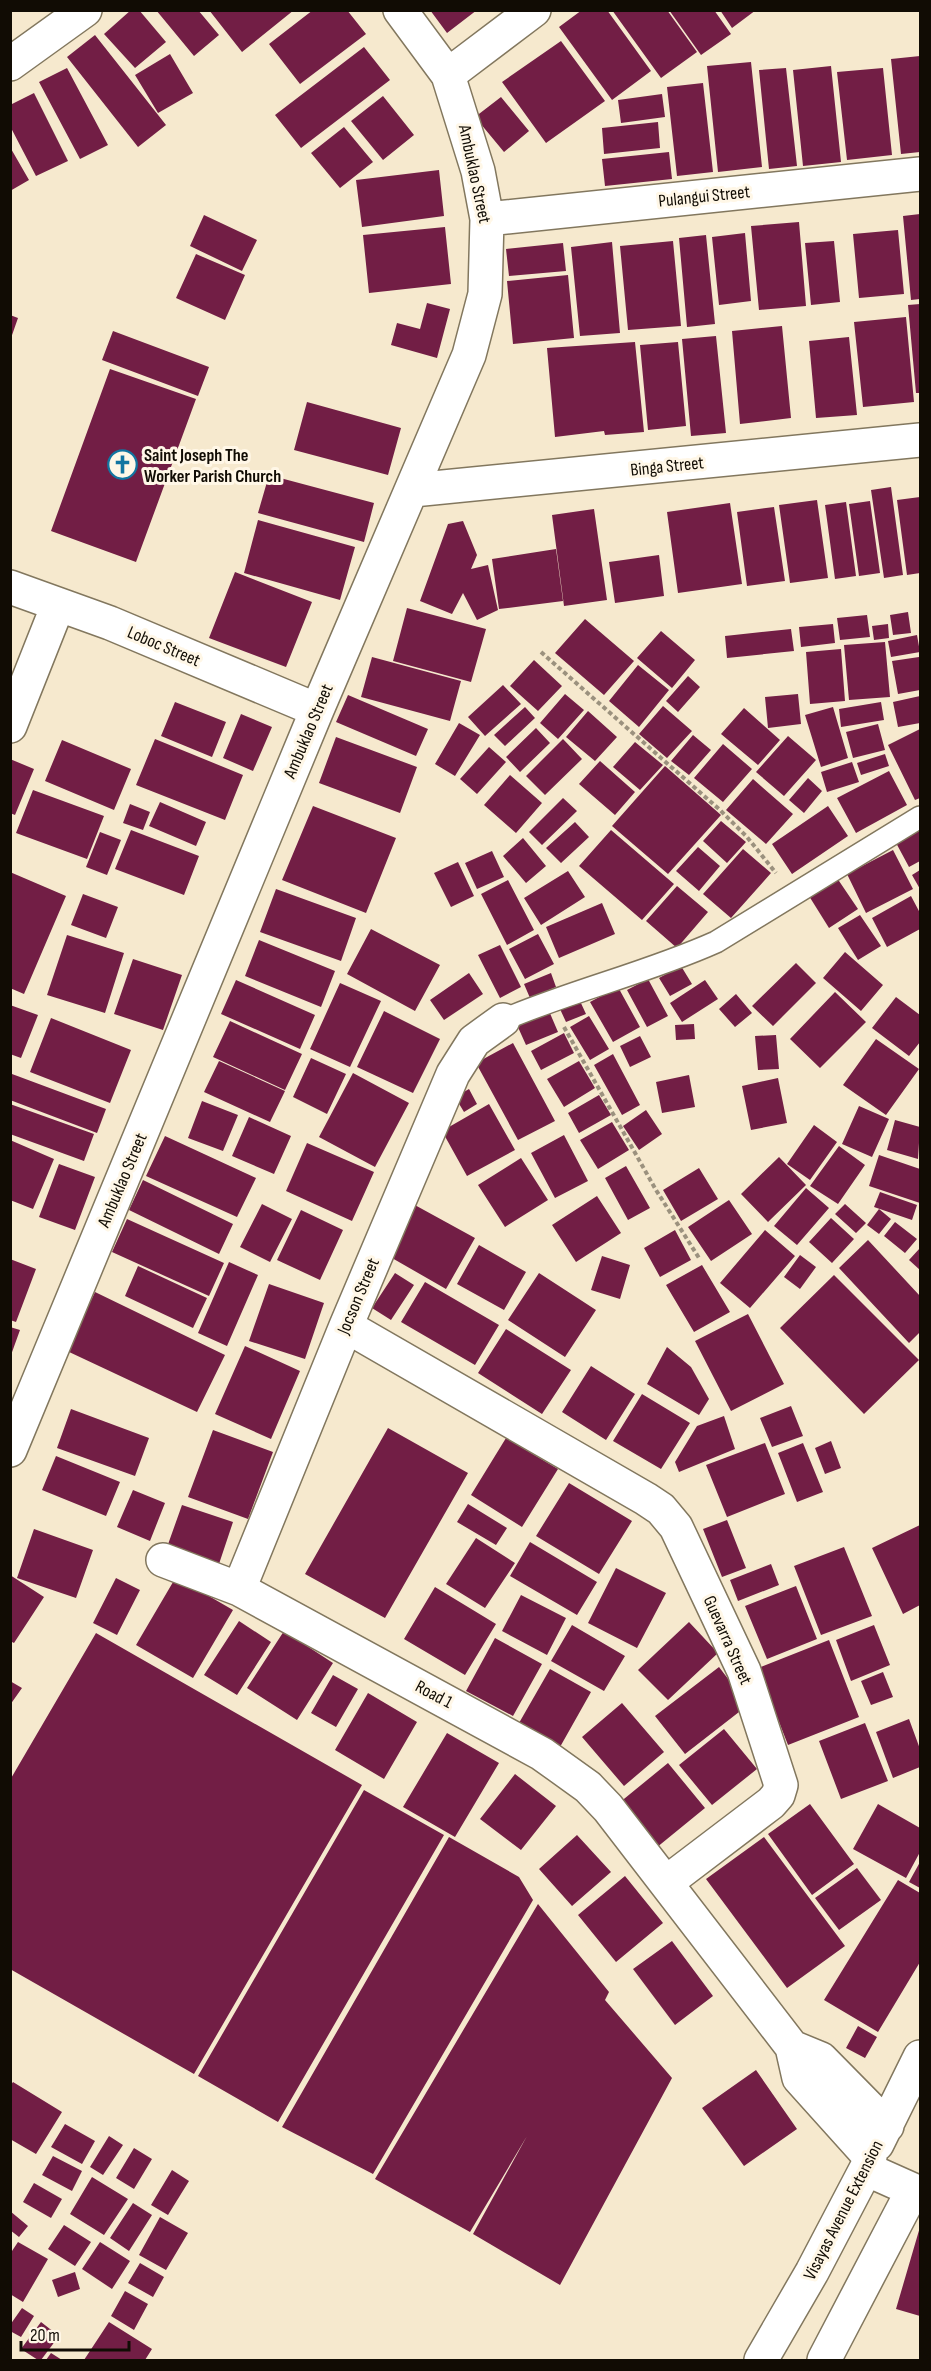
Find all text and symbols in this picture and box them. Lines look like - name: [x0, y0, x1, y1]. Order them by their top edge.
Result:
- street label: Ambuklao Street: [454, 122, 495, 226]
- street label: Pulangui Street: [657, 181, 751, 212]
- place label: Saint Joseph The Worker Parish Church: [144, 445, 281, 487]
- church icon: Saint Joseph The Worker Parish Church: [107, 449, 139, 481]
- street label: Binga Street: [629, 452, 705, 481]
- street label: Loboc Street: [124, 622, 204, 671]
- street label: Ambuklao Street: [279, 681, 338, 782]
- street label: Ambuklao Street: [93, 1130, 152, 1231]
- street label: Jocson Street: [333, 1254, 384, 1338]
- street label: Guevarra Street: [699, 1592, 757, 1688]
- street label: Road 1: [412, 1676, 457, 1713]
- street label: Visayas Avenue Extension: [799, 2137, 888, 2284]
- scale bar: [21, 2314, 129, 2352]
- text: 20 m: [30, 2325, 60, 2346]

